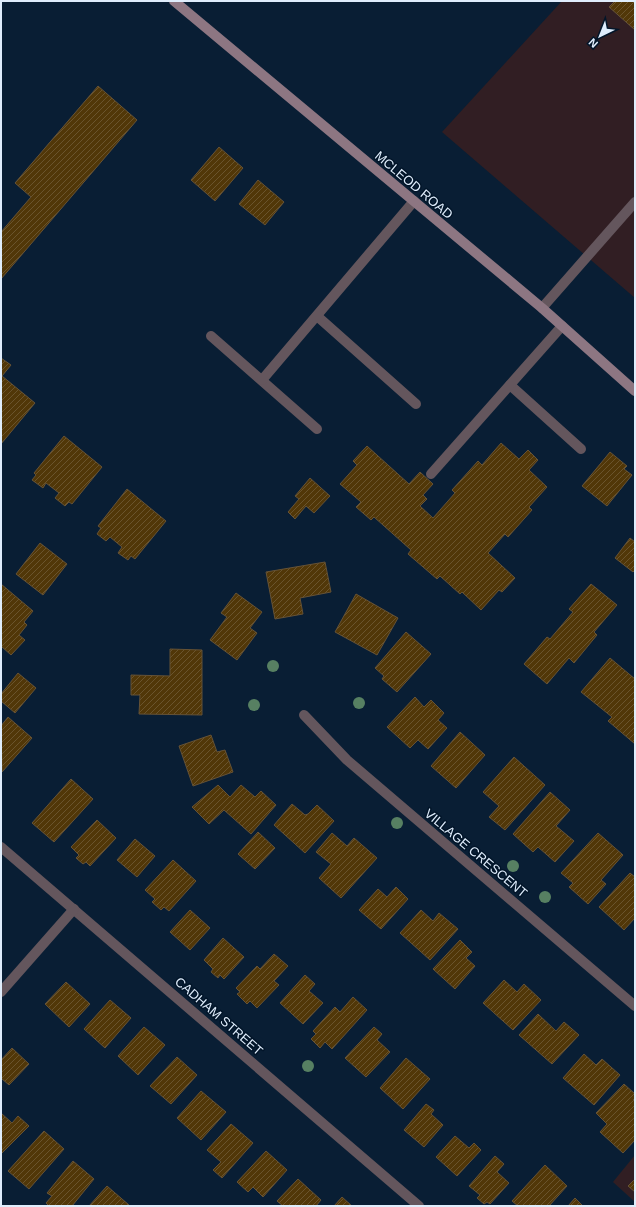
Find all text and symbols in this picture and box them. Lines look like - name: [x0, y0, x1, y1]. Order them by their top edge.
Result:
- north arrow: [580, 16, 620, 56]
- text: N: [586, 36, 600, 50]
- street label: MCLEOD ROAD: [372, 148, 456, 222]
- street label: VILLAGE CRESCENT: [422, 806, 530, 900]
- street label: CADHAM STREET: [172, 974, 266, 1058]

